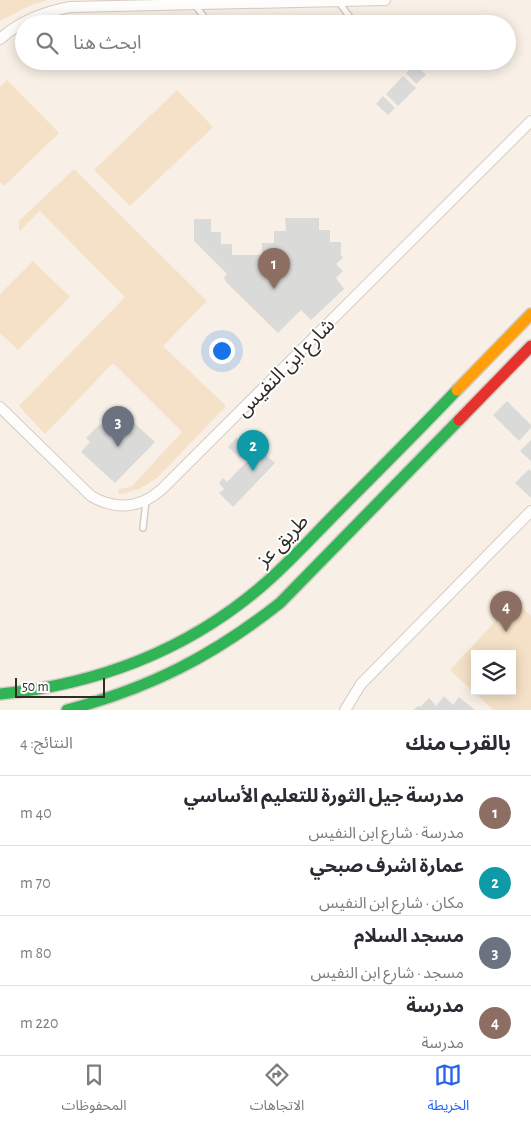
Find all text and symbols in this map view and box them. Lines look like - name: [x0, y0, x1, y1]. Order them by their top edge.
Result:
- search box: [15, 15, 516, 70]
- icon: search: [33, 29, 61, 57]
- text: ابحث هنا: [73, 34, 142, 53]
- pin: 1: [258, 248, 290, 289]
- street label: شارع ابن النفيس: [233, 315, 342, 424]
- your location: [209, 338, 235, 364]
- pin: 3: [102, 406, 134, 447]
- pin: 2: [237, 430, 269, 471]
- street label: طريق عز: [252, 511, 314, 573]
- pin: 4: [490, 591, 522, 632]
- map controls: [471, 650, 516, 695]
- button: layers: [471, 650, 516, 695]
- scale bar: [15, 675, 105, 698]
- text: 50 m: [22, 680, 49, 694]
- text: بالقرب منك: [405, 733, 511, 754]
- text: النتائج: 4: [20, 735, 73, 751]
- text: مدرسة جيل الثورة للتعليم الأساسي: [184, 787, 464, 806]
- text: 40 m: [20, 805, 52, 821]
- text: 1: [492, 805, 498, 821]
- text: مدرسة · شارع ابن النفيس: [309, 825, 464, 841]
- text: عمارة اشرف صبحي: [310, 857, 464, 876]
- text: 70 m: [20, 875, 51, 891]
- text: 2: [491, 875, 499, 891]
- text: مكان · شارع ابن النفيس: [319, 895, 464, 911]
- text: مسجد السلام: [354, 927, 464, 946]
- text: 80 m: [20, 945, 52, 961]
- text: 3: [492, 945, 498, 961]
- text: مسجد · شارع ابن النفيس: [310, 965, 464, 981]
- text: مدرسة: [406, 997, 464, 1016]
- text: 220 m: [20, 1015, 58, 1031]
- text: 4: [491, 1015, 499, 1031]
- text: مدرسة: [421, 1035, 464, 1051]
- tab: المحفوظات: [62, 1061, 127, 1120]
- tab: الاتجاهات: [250, 1061, 304, 1120]
- tab: الخريطة: [427, 1061, 469, 1120]

